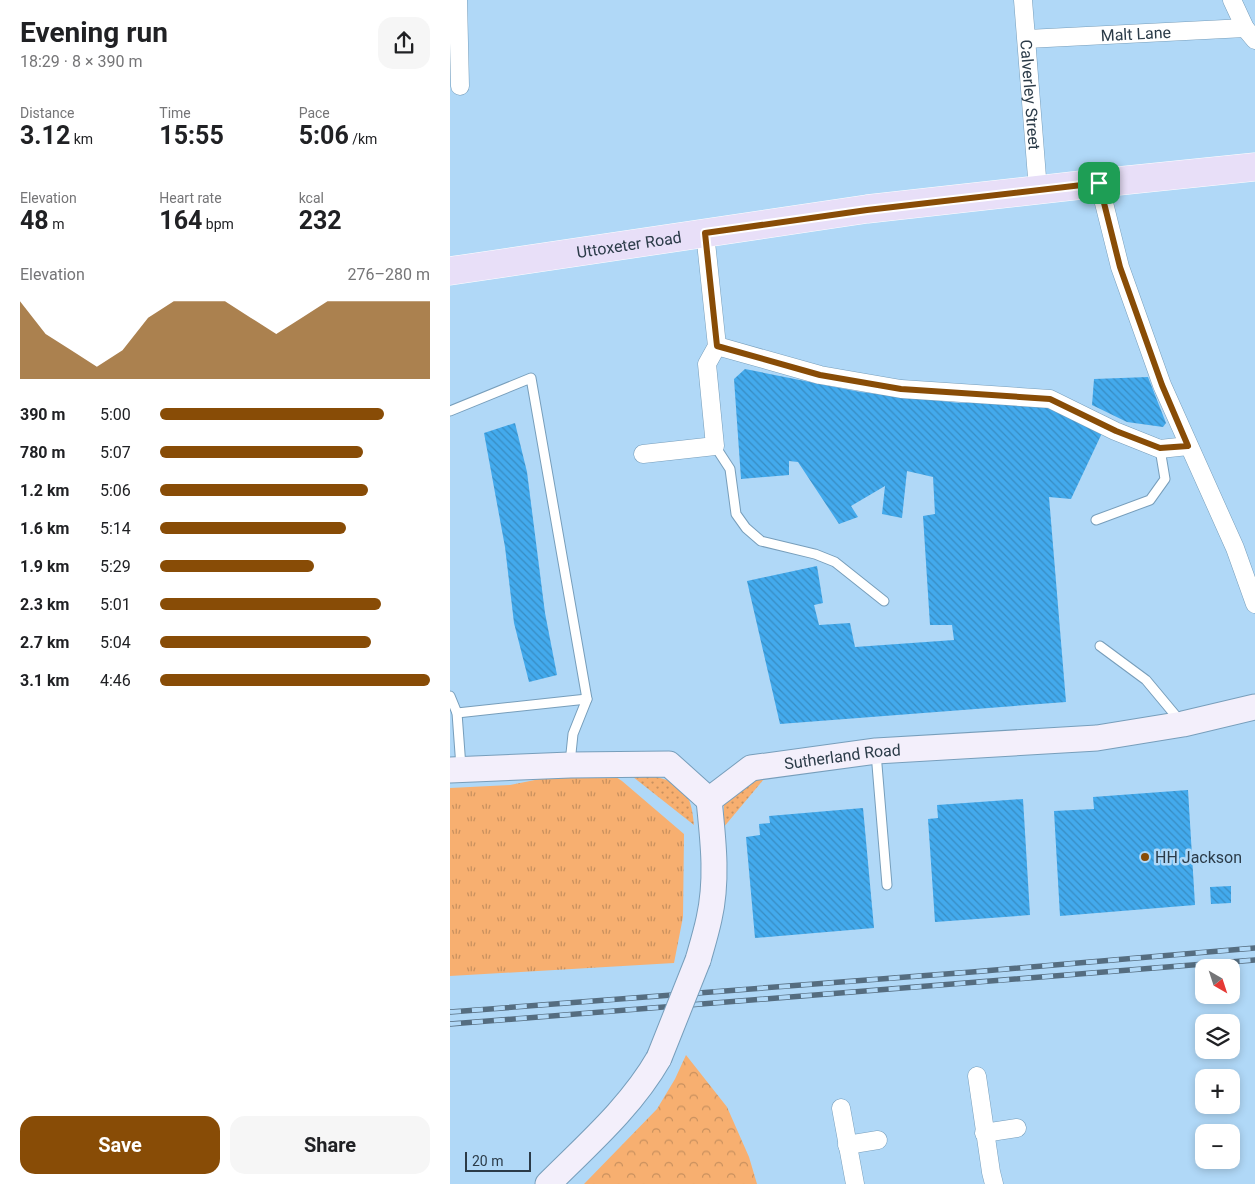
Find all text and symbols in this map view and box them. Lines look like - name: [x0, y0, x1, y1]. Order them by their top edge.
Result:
- text: Evening run: [20, 16, 168, 49]
- button: share: [378, 17, 430, 69]
- street label: Malt Lane: [1100, 23, 1172, 45]
- street label: Calverley Street: [1016, 39, 1044, 151]
- text: 18:29 · 8 × 390 m: [20, 52, 142, 71]
- text: Distance: [20, 105, 75, 121]
- text: Time: [159, 105, 191, 121]
- text: Pace: [299, 105, 330, 121]
- text: 3.12: [20, 121, 70, 150]
- text: 15:55: [159, 121, 224, 150]
- text: 5:06: [299, 121, 349, 150]
- text: km: [70, 131, 93, 147]
- text: /km: [349, 131, 377, 147]
- pin: [1078, 162, 1120, 204]
- icon: arrive: [1085, 169, 1113, 197]
- text: Elevation: [20, 190, 77, 206]
- text: Heart rate: [159, 190, 222, 206]
- text: kcal: [299, 190, 324, 206]
- text: 48: [20, 206, 49, 235]
- text: 164: [159, 206, 202, 235]
- text: 232: [299, 206, 342, 235]
- text: m: [49, 216, 64, 232]
- text: bpm: [202, 216, 234, 232]
- street label: Uttoxeter Road: [575, 228, 683, 262]
- text: Elevation: [20, 265, 85, 284]
- text: 276–280 m: [348, 265, 430, 284]
- text: 390 m: [20, 405, 65, 424]
- text: 5:00: [100, 405, 131, 424]
- text: 780 m: [20, 443, 65, 462]
- text: 5:07: [100, 443, 131, 462]
- text: 1.2 km: [20, 481, 69, 500]
- text: 5:06: [100, 481, 131, 500]
- text: 1.6 km: [20, 519, 69, 538]
- text: 5:14: [100, 519, 131, 538]
- text: 1.9 km: [20, 557, 69, 576]
- text: 5:29: [100, 557, 131, 576]
- text: 2.3 km: [20, 595, 69, 614]
- text: 5:01: [100, 595, 131, 614]
- text: 2.7 km: [20, 633, 69, 652]
- text: 5:04: [100, 633, 131, 652]
- text: 3.1 km: [20, 671, 69, 690]
- text: 4:46: [100, 671, 131, 690]
- street label: Sutherland Road: [783, 741, 901, 773]
- place label: HH Jackson: [1155, 848, 1242, 867]
- marker: HH Jackson: [1139, 851, 1151, 863]
- north arrow: [1195, 959, 1240, 1004]
- map controls: [1195, 959, 1240, 1169]
- button: layers: [1195, 1014, 1240, 1059]
- button: +: [1195, 1069, 1240, 1114]
- button: Save: [20, 1116, 220, 1174]
- button: Share: [230, 1116, 430, 1174]
- button: −: [1195, 1124, 1240, 1169]
- scale bar: [465, 1149, 531, 1172]
- text: 20 m: [472, 1153, 504, 1169]

